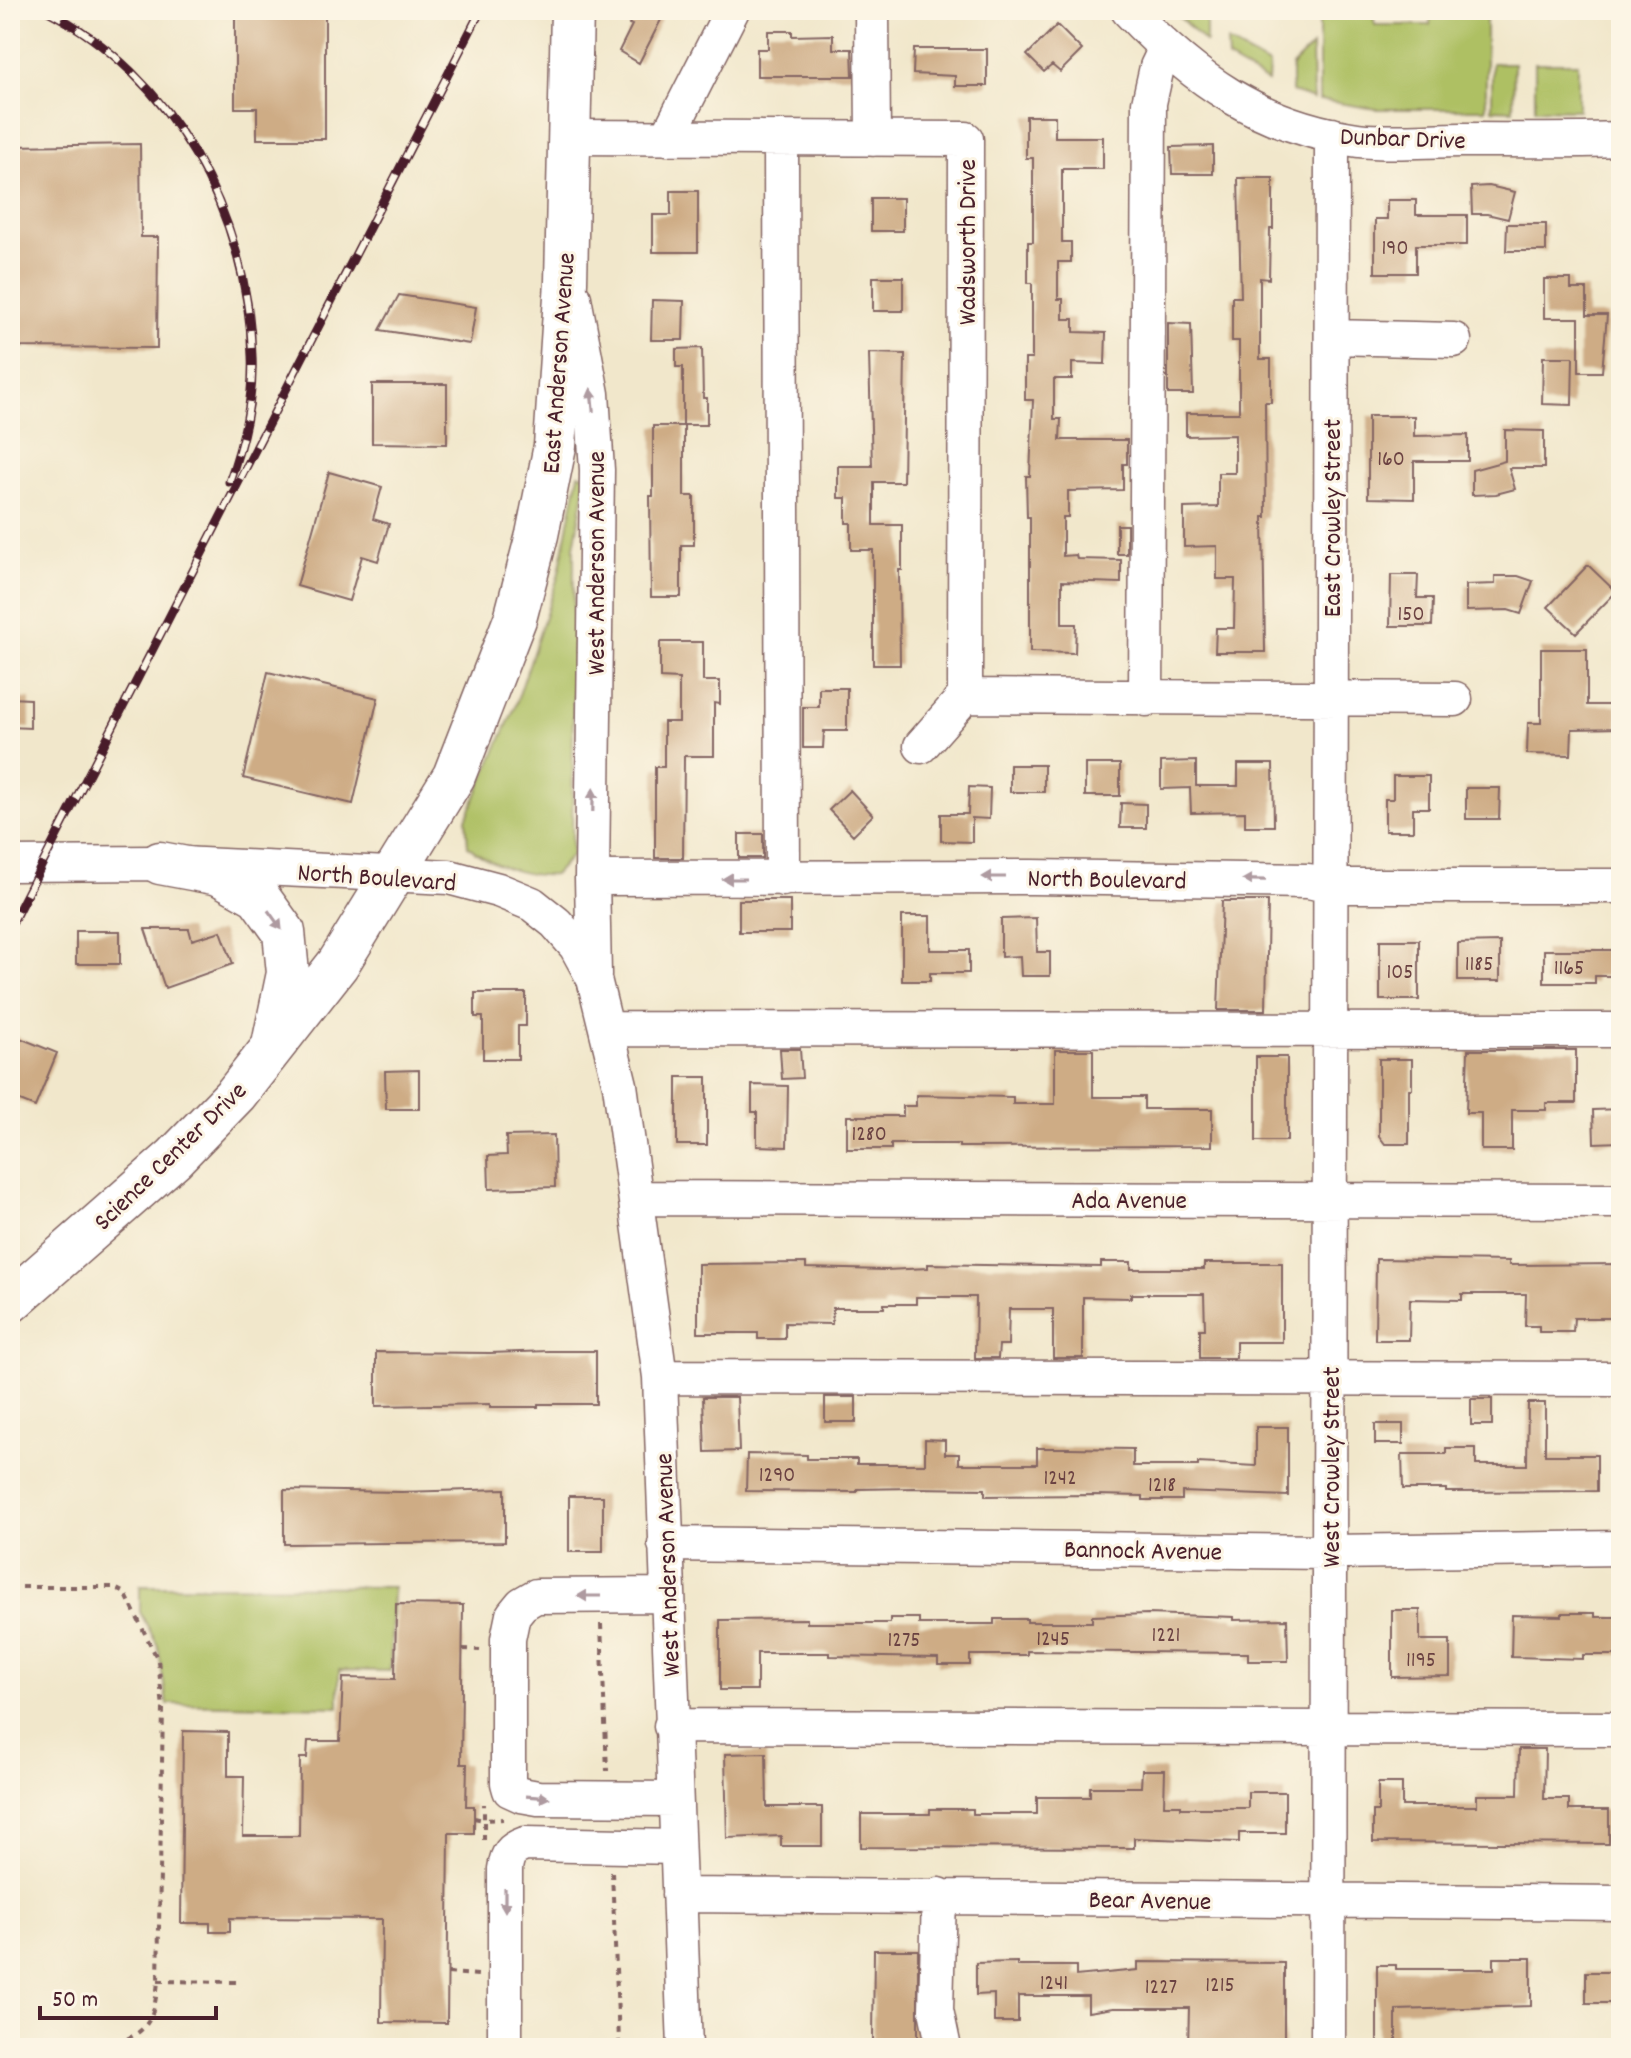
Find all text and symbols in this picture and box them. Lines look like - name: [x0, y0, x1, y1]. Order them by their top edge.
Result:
- street label: Dunbar Drive: [1339, 120, 1466, 161]
- street label: Wadsworth Drive: [951, 159, 988, 325]
- house number: 190: [1382, 234, 1408, 265]
- street label: East Anderson Avenue: [534, 251, 587, 475]
- one-way arrow: [585, 387, 598, 412]
- street label: East Crowley Street: [1316, 418, 1353, 617]
- house number: 160: [1377, 445, 1405, 476]
- street label: West Anderson Avenue: [580, 451, 617, 675]
- house number: 150: [1398, 600, 1425, 631]
- one-way arrow: [587, 787, 599, 812]
- street label: North Boulevard: [296, 855, 457, 903]
- street label: North Boulevard: [1027, 862, 1187, 901]
- one-way arrow: [981, 871, 1006, 883]
- one-way arrow: [721, 873, 746, 885]
- one-way arrow: [1241, 874, 1266, 887]
- one-way arrow: [267, 910, 283, 930]
- house number: 1185: [1465, 950, 1493, 981]
- house number: 1165: [1554, 954, 1584, 985]
- house number: 105: [1387, 958, 1414, 989]
- street label: Science Center Drive: [86, 1074, 257, 1241]
- house number: 1280: [851, 1120, 887, 1151]
- street label: Ada Avenue: [1071, 1184, 1187, 1221]
- street label: West Crowley Street: [1315, 1366, 1352, 1567]
- street label: West Anderson Avenue: [647, 1452, 692, 1677]
- house number: 1290: [759, 1461, 795, 1492]
- house number: 1242: [1043, 1464, 1077, 1495]
- house number: 1218: [1148, 1471, 1176, 1502]
- street label: Bannock Avenue: [1063, 1533, 1222, 1572]
- one-way arrow: [576, 1590, 601, 1602]
- house number: 1221: [1152, 1621, 1180, 1652]
- house number: 1245: [1036, 1625, 1070, 1656]
- house number: 1275: [887, 1626, 921, 1657]
- house number: 1195: [1406, 1646, 1436, 1677]
- one-way arrow: [526, 1791, 551, 1804]
- street label: Bear Avenue: [1088, 1883, 1212, 1922]
- one-way arrow: [499, 1888, 511, 1913]
- house number: 1241: [1040, 1969, 1068, 2000]
- scale bar: [40, 1970, 216, 2020]
- house number: 1215: [1205, 1971, 1235, 2002]
- house number: 1227: [1145, 1973, 1177, 2004]
- text: 50 m: [52, 1984, 98, 2018]

